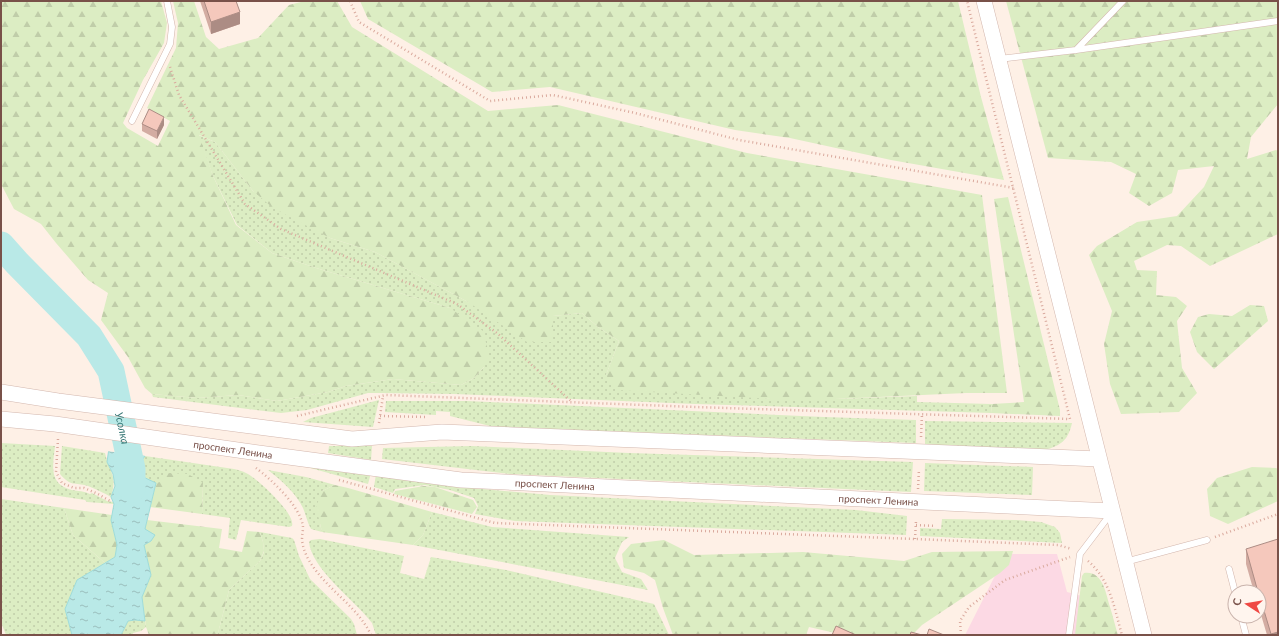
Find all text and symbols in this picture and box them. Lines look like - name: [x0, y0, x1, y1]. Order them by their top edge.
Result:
- water label: Усолка: [113, 410, 133, 445]
- street label: проспект Ленина: [193, 438, 273, 461]
- street label: проспект Ленина: [515, 477, 595, 492]
- street label: проспект Ленина: [838, 492, 919, 508]
- north arrow: [1227, 584, 1267, 624]
- text: С: [1230, 596, 1244, 607]

